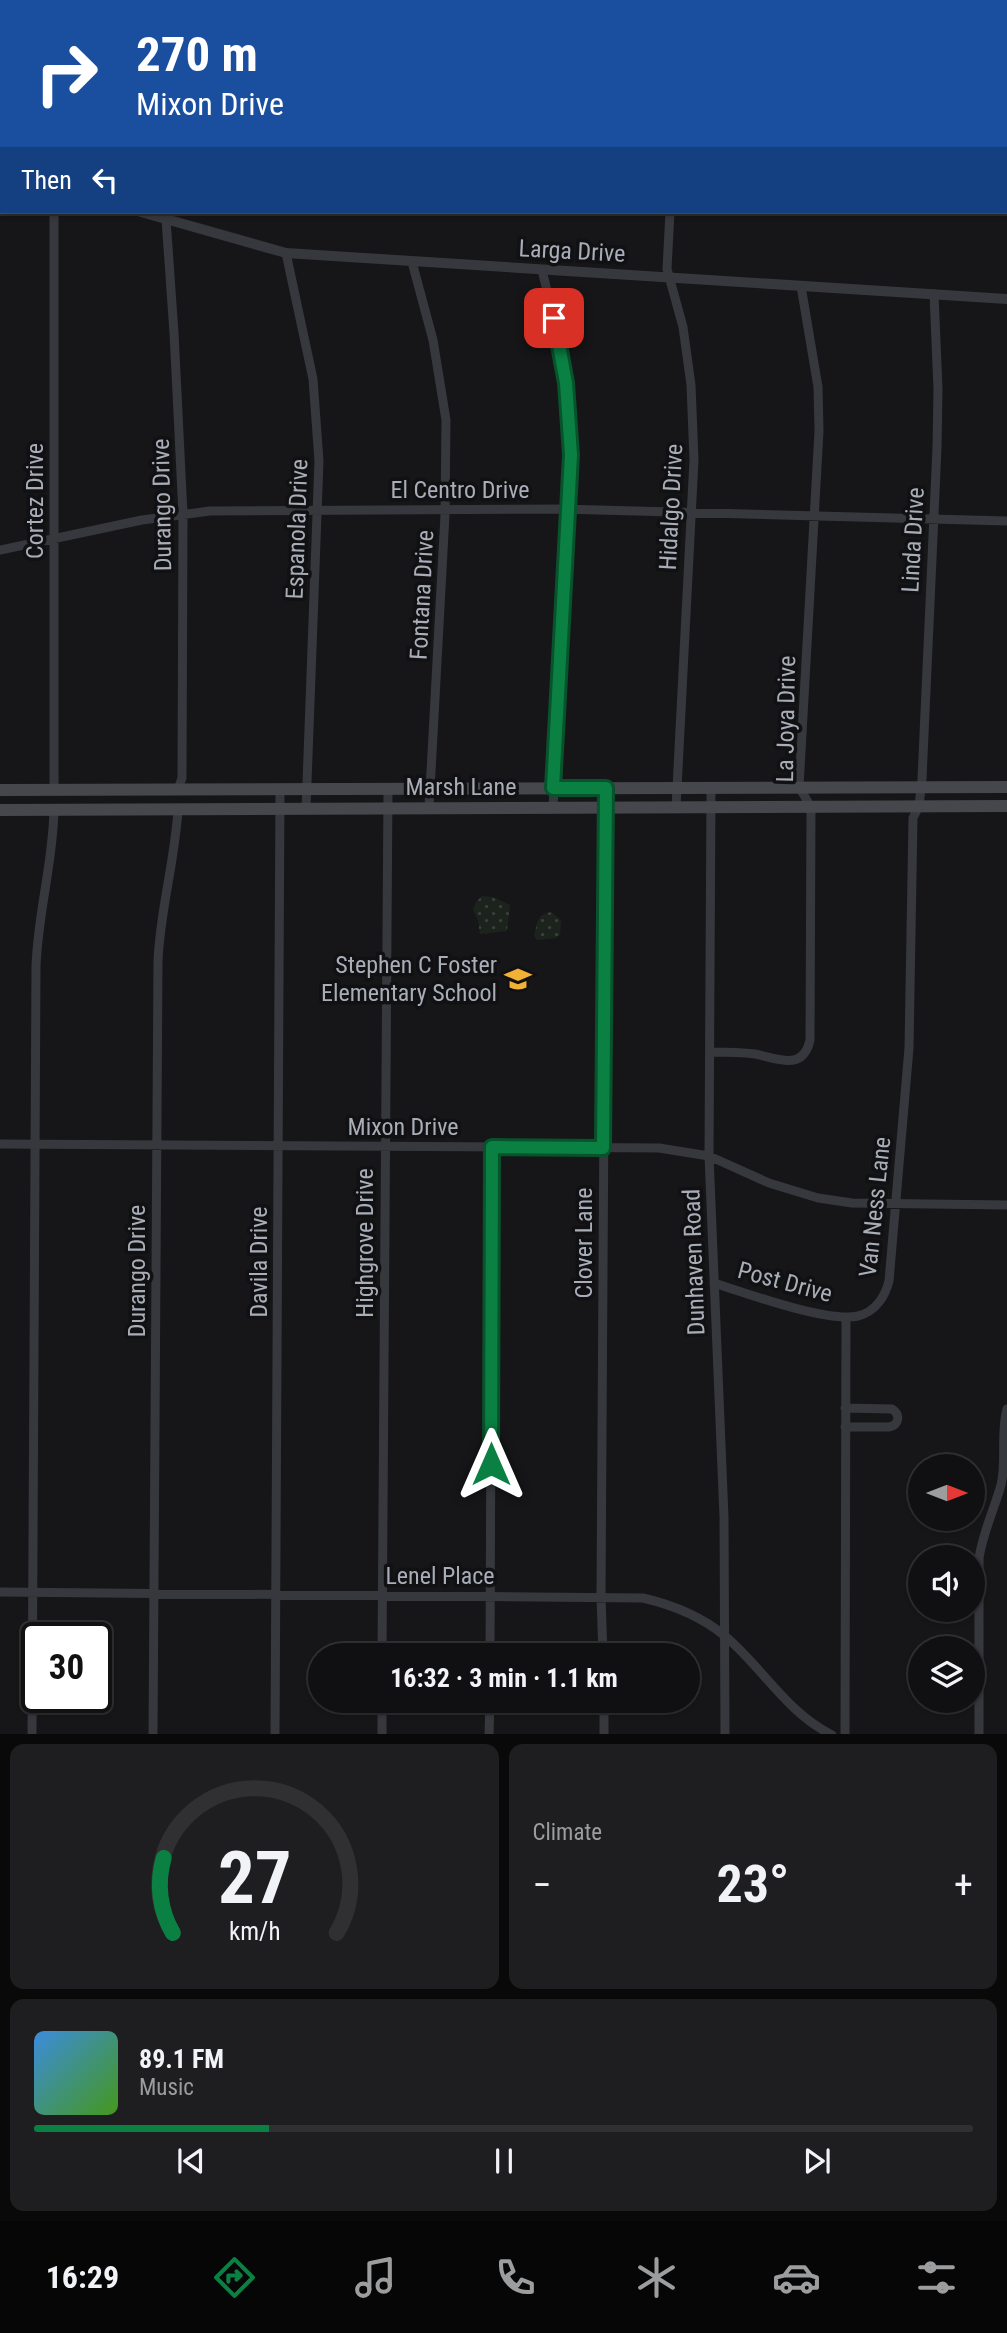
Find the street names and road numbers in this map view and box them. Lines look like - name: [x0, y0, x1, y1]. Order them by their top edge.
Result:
- street label: Larga Drive: [518, 234, 626, 268]
- street label: Durango Drive: [147, 438, 177, 572]
- street label: Cortez Drive: [21, 443, 49, 559]
- street label: Hidalgo Drive: [654, 443, 688, 571]
- street label: Espanola Drive: [281, 458, 313, 600]
- street label: El Centro Drive: [390, 476, 530, 504]
- street label: Linda Drive: [896, 487, 930, 593]
- street label: Fontana Drive: [405, 529, 439, 661]
- street label: La Joya Drive: [771, 655, 801, 783]
- street label: Marsh Lane: [406, 773, 516, 801]
- street label: Mixon Drive: [348, 1113, 459, 1141]
- street label: Van Ness Lane: [854, 1135, 896, 1279]
- street label: Highgrove Drive: [351, 1168, 379, 1318]
- street label: Clover Lane: [570, 1188, 598, 1298]
- street label: Dunhaven Road: [677, 1188, 711, 1336]
- street label: Durango Drive: [123, 1205, 151, 1337]
- street label: Davila Drive: [245, 1206, 273, 1318]
- street label: Post Drive: [735, 1256, 835, 1308]
- street label: Lenel Place: [385, 1562, 495, 1590]

